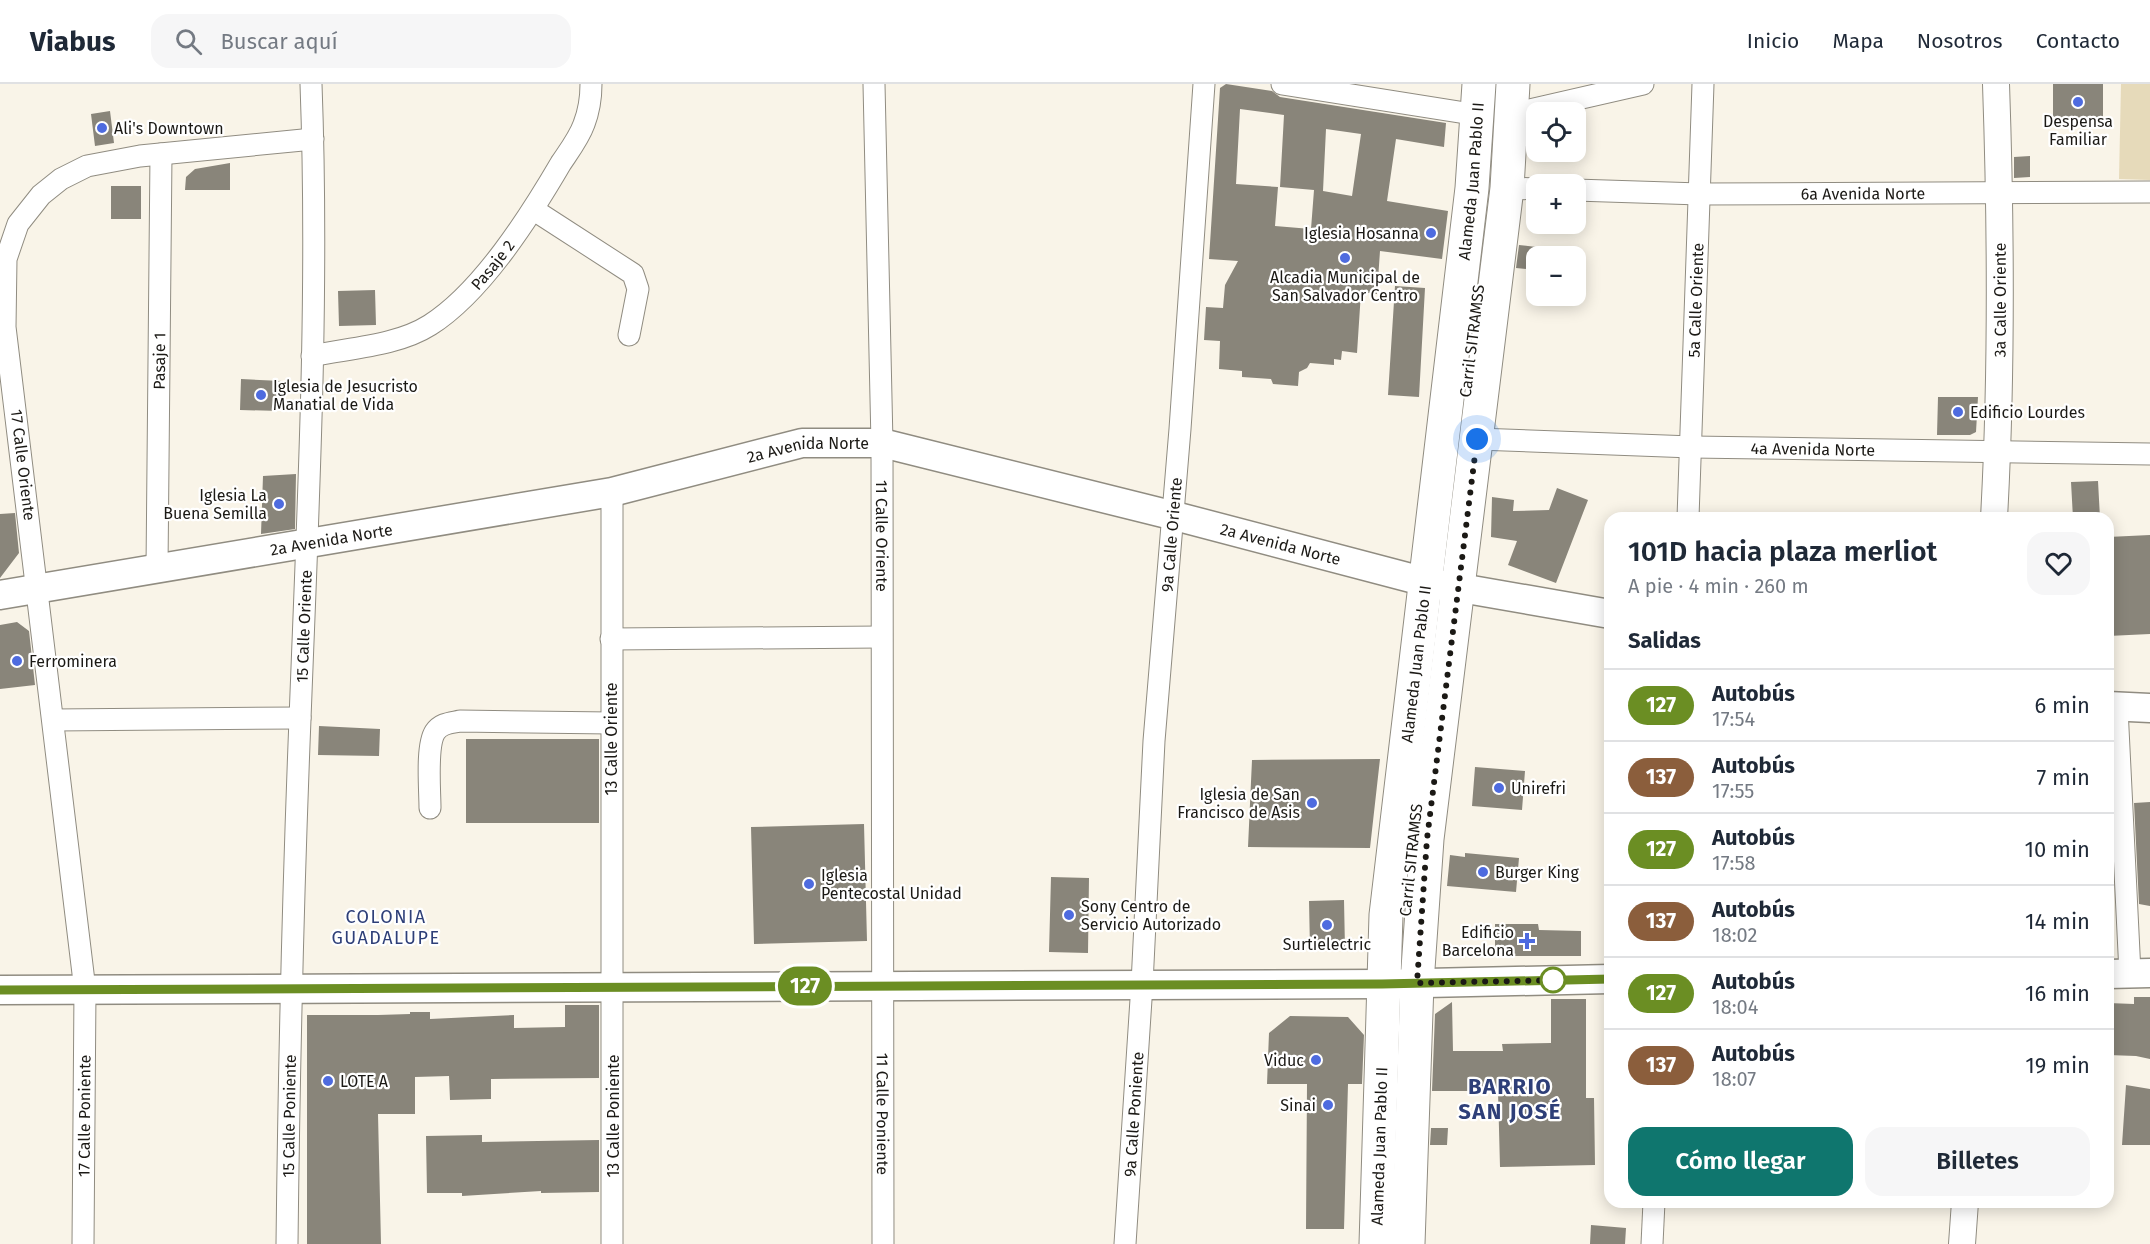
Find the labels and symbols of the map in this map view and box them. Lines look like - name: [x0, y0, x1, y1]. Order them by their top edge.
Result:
- marker: Despensa Familiar: [2071, 95, 2085, 109]
- street label: Alameda Juan Pablo II: [1454, 102, 1487, 261]
- place label: Despensa Familiar: [2043, 112, 2113, 149]
- place label: Ali's Downtown: [114, 119, 224, 138]
- marker: Ali's Downtown: [95, 121, 109, 135]
- street label: 6a Avenida Norte: [1801, 183, 1925, 203]
- place label: Iglesia Hosanna: [1304, 224, 1419, 243]
- marker: Iglesia Hosanna: [1424, 226, 1438, 240]
- street label: Pasaje 2: [467, 236, 518, 294]
- street label: 5a Calle Oriente: [1684, 242, 1707, 358]
- street label: 3a Calle Oriente: [1990, 243, 2009, 358]
- marker: Alcadia Municipal de San Salvador Centro: [1338, 251, 1352, 265]
- place label: Alcadia Municipal de San Salvador Centro: [1270, 268, 1420, 305]
- street label: Carril SITRAMSS: [1456, 283, 1488, 398]
- street label: Pasaje 1: [149, 332, 169, 390]
- place label: Iglesia de Jesucristo Manatial de Vida: [273, 377, 418, 414]
- marker: Iglesia de Jesucristo Manatial de Vida: [254, 388, 268, 402]
- place label: Edificio Lourdes: [1970, 403, 2085, 422]
- marker: Edificio Lourdes: [1951, 405, 1965, 419]
- street label: 17 Calle Oriente: [7, 408, 39, 522]
- your location: [1462, 424, 1492, 454]
- street label: 2a Avenida Norte: [745, 434, 869, 466]
- street label: 4a Avenida Norte: [1750, 438, 1875, 459]
- street label: 9a Calle Oriente: [1157, 476, 1185, 593]
- street label: 11 Calle Oriente: [873, 480, 892, 592]
- place label: Iglesia La Buena Semilla: [163, 486, 267, 523]
- marker: Iglesia La Buena Semilla: [272, 497, 286, 511]
- street label: 2a Avenida Norte: [1218, 519, 1343, 569]
- street label: 2a Avenida Norte: [269, 520, 394, 559]
- street label: 15 Calle Oriente: [292, 569, 315, 683]
- street label: Alameda Juan Pablo II: [1397, 584, 1434, 744]
- place label: Ferrominera: [29, 652, 117, 671]
- marker: Ferrominera: [10, 654, 24, 668]
- street label: 13 Calle Oriente: [602, 683, 621, 795]
- place label: Unirefri: [1511, 779, 1566, 798]
- marker: Unirefri: [1492, 781, 1506, 795]
- place label: Iglesia de San Francisco de Asis: [1177, 785, 1300, 822]
- marker: Iglesia de San Francisco de Asis: [1305, 796, 1319, 810]
- street label: Carril SITRAMSS: [1396, 802, 1426, 917]
- place label: Burger King: [1495, 863, 1579, 882]
- marker: Burger King: [1476, 865, 1490, 879]
- place label: Iglesia Pentecostal Unidad: [821, 866, 962, 903]
- marker: Iglesia Pentecostal Unidad: [802, 877, 816, 891]
- place label: Sony Centro de Servicio Autorizado: [1081, 897, 1221, 934]
- district label: COLONIA GUADALUPE: [331, 906, 441, 949]
- marker: Sony Centro de Servicio Autorizado: [1062, 908, 1076, 922]
- marker: Surtielectric: [1320, 918, 1334, 932]
- place label: Edificio Barcelona: [1442, 923, 1514, 960]
- marker: Edificio Barcelona: [1518, 932, 1536, 950]
- place label: Surtielectric: [1283, 935, 1371, 954]
- line badge: 127: [770, 966, 840, 1006]
- unlabelled marker: [1540, 967, 1566, 993]
- street label: 9a Calle Poniente: [1120, 1051, 1147, 1177]
- place label: Viduc: [1264, 1051, 1304, 1070]
- street label: 11 Calle Poniente: [873, 1053, 892, 1175]
- marker: Viduc: [1309, 1053, 1323, 1067]
- street label: 15 Calle Poniente: [278, 1054, 299, 1178]
- street label: 13 Calle Poniente: [604, 1054, 623, 1178]
- street label: 17 Calle Poniente: [74, 1055, 94, 1177]
- street label: Alameda Juan Pablo II: [1367, 1067, 1391, 1226]
- place label: LOTE A: [340, 1072, 389, 1091]
- district label: BARRIO SAN JOSÉ: [1458, 1073, 1562, 1125]
- marker: LOTE A: [321, 1074, 335, 1088]
- place label: Sinai: [1280, 1096, 1316, 1115]
- marker: Sinai: [1321, 1098, 1335, 1112]

